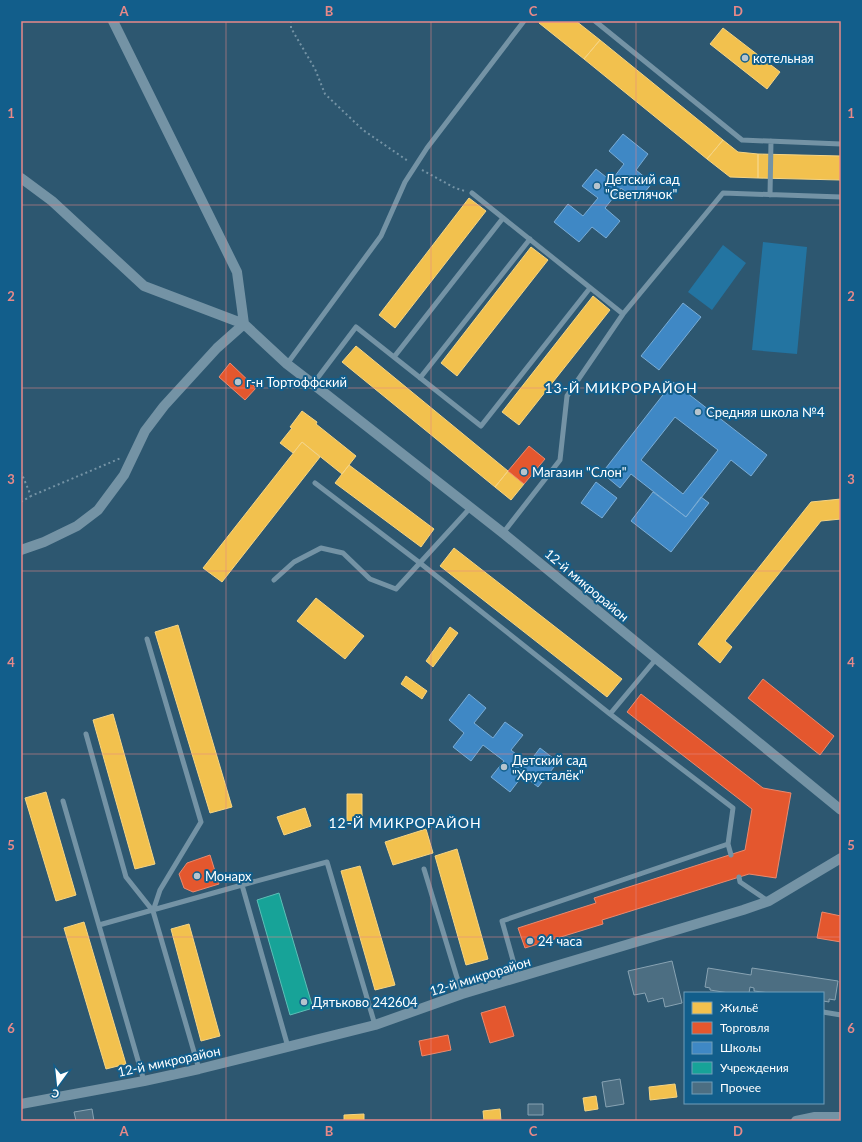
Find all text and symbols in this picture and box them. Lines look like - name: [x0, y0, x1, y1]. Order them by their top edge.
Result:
- text: A: [118, 3, 129, 19]
- text: B: [325, 3, 334, 19]
- text: C: [529, 3, 538, 19]
- text: D: [733, 3, 743, 19]
- place label: котельная: [753, 50, 814, 66]
- marker: котельная: [740, 53, 750, 63]
- text: 1: [7, 105, 15, 121]
- text: 1: [847, 105, 855, 121]
- place label: Детский сад "Светлячок": [605, 171, 680, 202]
- marker: Детский сад "Светлячок": [592, 181, 602, 191]
- text: 2: [7, 288, 15, 304]
- text: 2: [847, 288, 855, 304]
- place label: г-н Тортоффский: [246, 374, 347, 390]
- marker: г-н Тортоффский: [233, 377, 243, 387]
- district label: 13-Й МИКРОРАЙОН: [544, 379, 698, 396]
- place label: Средняя школа №4: [706, 404, 825, 420]
- marker: Средняя школа №4: [693, 407, 703, 417]
- place label: Магазин "Слон": [532, 464, 627, 480]
- marker: Магазин "Слон": [519, 467, 529, 477]
- text: 3: [7, 471, 15, 487]
- text: 3: [847, 471, 855, 487]
- street label: 12-й микрорайон: [542, 545, 632, 625]
- text: 4: [7, 654, 15, 670]
- text: 4: [847, 654, 855, 670]
- place label: Детский сад "Хрусталёк": [512, 752, 587, 783]
- marker: Детский сад "Хрусталёк": [499, 762, 509, 772]
- district label: 12-Й МИКРОРАЙОН: [328, 814, 482, 831]
- text: 5: [7, 837, 15, 853]
- text: 5: [847, 837, 855, 853]
- place label: Монарх: [205, 868, 252, 884]
- marker: Монарх: [192, 871, 202, 881]
- place label: 24 часа: [538, 933, 582, 949]
- marker: 24 часа: [525, 936, 535, 946]
- street label: 12-й микрорайон: [428, 953, 532, 999]
- legend: [684, 992, 824, 1104]
- place label: Дятьково 242604: [312, 994, 418, 1010]
- marker: Дятьково 242604: [299, 997, 309, 1007]
- text: Жильё: [720, 1000, 758, 1015]
- text: 6: [7, 1020, 15, 1036]
- text: Торговля: [720, 1020, 770, 1035]
- text: 6: [847, 1020, 855, 1036]
- text: Школы: [720, 1040, 761, 1055]
- street label: 12-й микрорайон: [116, 1042, 222, 1080]
- text: Учреждения: [720, 1060, 789, 1075]
- north arrow: [38, 1064, 78, 1104]
- text: Прочее: [720, 1080, 761, 1095]
- text: С: [49, 1087, 60, 1101]
- text: A: [118, 1123, 129, 1139]
- text: B: [325, 1123, 334, 1139]
- text: C: [529, 1123, 538, 1139]
- text: D: [733, 1123, 743, 1139]

